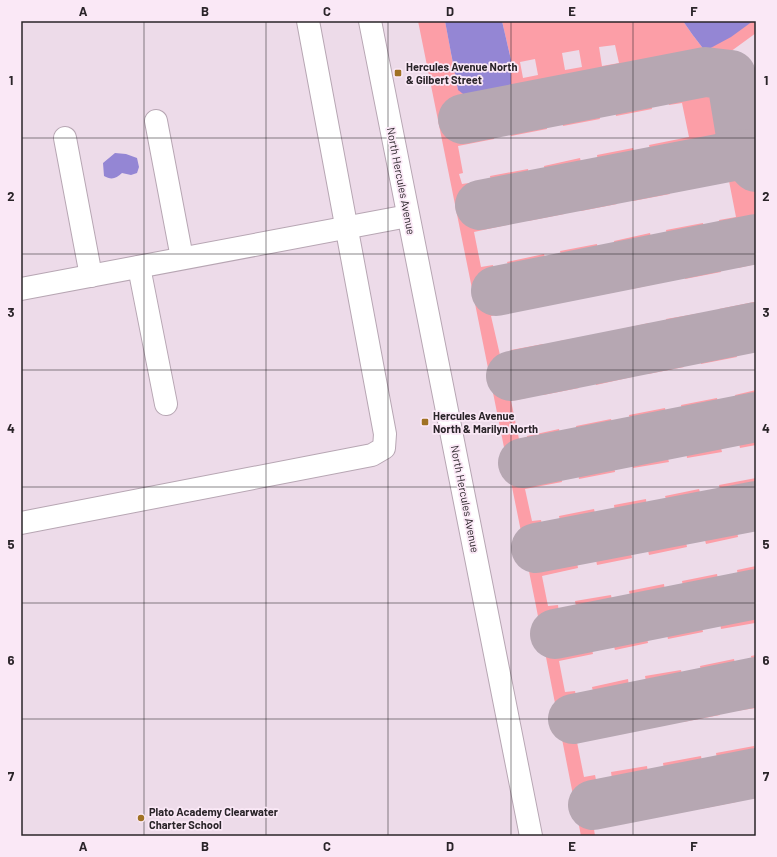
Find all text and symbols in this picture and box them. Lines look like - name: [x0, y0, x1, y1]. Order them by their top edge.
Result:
- text: A: [79, 3, 88, 19]
- text: B: [201, 3, 209, 19]
- text: C: [323, 3, 331, 19]
- text: D: [446, 3, 454, 19]
- text: E: [568, 3, 576, 19]
- text: F: [690, 3, 698, 19]
- place label: Hercules Avenue North & Gilbert Street: [406, 60, 518, 86]
- marker: Hercules Avenue North & Gilbert Street: [393, 68, 403, 78]
- text: 1: [9, 72, 13, 88]
- text: 1: [764, 72, 768, 88]
- street label: North Hercules Avenue: [385, 126, 418, 236]
- text: 2: [7, 188, 15, 204]
- text: 2: [762, 188, 770, 204]
- text: 3: [7, 304, 15, 320]
- text: 3: [762, 304, 770, 320]
- place label: Hercules Avenue North & Marilyn North: [433, 409, 538, 435]
- marker: Hercules Avenue North & Marilyn North: [420, 417, 430, 427]
- text: 4: [7, 420, 15, 436]
- text: 4: [762, 420, 770, 436]
- street label: North Hercules Avenue: [449, 444, 482, 554]
- text: 5: [7, 536, 15, 552]
- text: 5: [762, 536, 770, 552]
- text: 6: [8, 652, 15, 668]
- text: 6: [763, 652, 770, 668]
- text: 7: [8, 768, 15, 784]
- text: 7: [763, 768, 770, 784]
- place label: Plato Academy Clearwater Charter School: [149, 805, 279, 831]
- marker: Plato Academy Clearwater Charter School: [136, 813, 146, 823]
- text: A: [79, 838, 88, 854]
- text: B: [201, 838, 209, 854]
- text: C: [323, 838, 331, 854]
- text: D: [446, 838, 454, 854]
- text: E: [568, 838, 576, 854]
- text: F: [690, 838, 698, 854]

